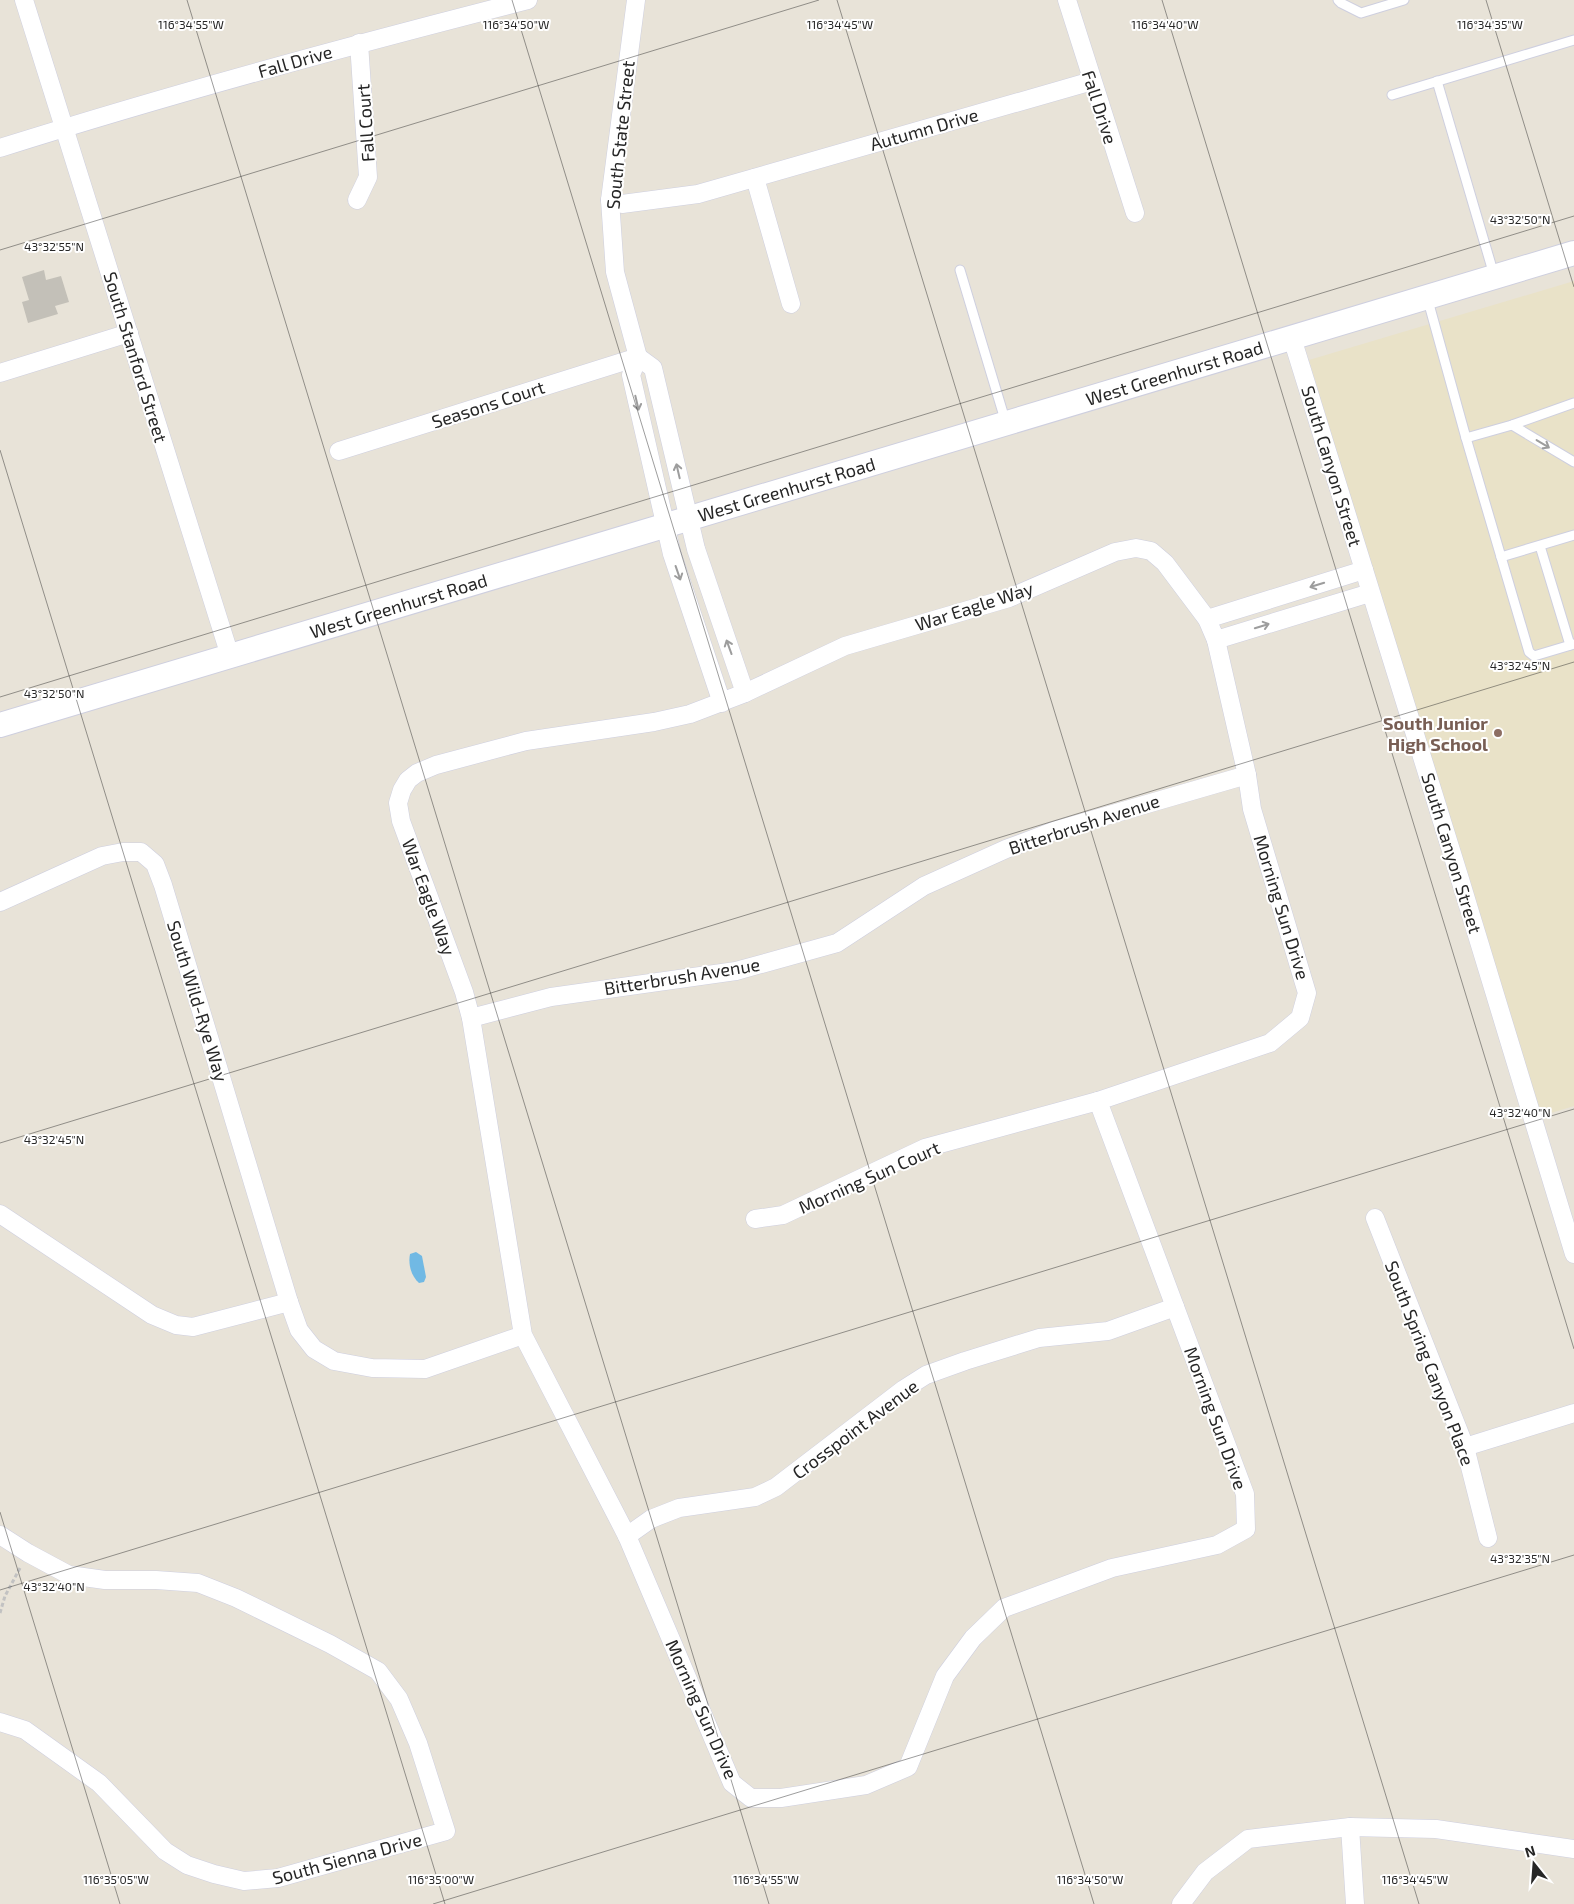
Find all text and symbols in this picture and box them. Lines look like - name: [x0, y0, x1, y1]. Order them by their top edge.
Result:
- text: 116°34'55"W: [158, 17, 224, 31]
- text: 116°34'50"W: [483, 17, 549, 31]
- text: 116°34'45"W: [807, 17, 873, 31]
- text: 116°34'40"W: [1131, 17, 1199, 31]
- text: 116°34'35"W: [1457, 17, 1523, 31]
- street label: Fall Drive: [255, 40, 335, 82]
- street label: South State Street: [601, 60, 639, 210]
- street label: Fall Drive: [1078, 67, 1122, 147]
- street label: Fall Court: [351, 83, 379, 163]
- street label: Autumn Drive: [867, 103, 981, 155]
- text: 43°32'50"N: [1490, 212, 1550, 226]
- text: 43°32'55"N: [24, 239, 84, 253]
- street label: South Stanford Street: [100, 269, 172, 445]
- street label: West Greenhurst Road: [1083, 336, 1266, 410]
- street label: Seasons Court: [429, 375, 547, 433]
- street label: South Canyon Street: [1297, 383, 1367, 549]
- one-way arrow: [633, 395, 642, 411]
- one-way arrow: [1535, 439, 1549, 449]
- street label: West Greenhurst Road: [695, 452, 878, 526]
- one-way arrow: [673, 464, 682, 480]
- one-way arrow: [674, 564, 684, 580]
- street label: West Greenhurst Road: [307, 569, 490, 642]
- street label: War Eagle Way: [912, 576, 1036, 635]
- one-way arrow: [1309, 580, 1325, 590]
- one-way arrow: [1254, 620, 1270, 630]
- one-way arrow: [724, 640, 733, 656]
- text: 43°32'45"N: [1490, 658, 1550, 672]
- text: 43°32'50"N: [24, 686, 84, 700]
- place label: South Junior High School: [1383, 712, 1488, 755]
- marker: South Junior High School: [1492, 727, 1504, 739]
- street label: South Canyon Street: [1417, 770, 1487, 936]
- street label: Bitterbrush Avenue: [1006, 789, 1162, 859]
- street label: Morning Sun Drive: [1250, 832, 1314, 982]
- street label: War Eagle Way: [398, 836, 460, 959]
- street label: South Wild-Rye Way: [163, 918, 233, 1085]
- street label: Bitterbrush Avenue: [603, 953, 761, 999]
- text: 43°32'40"N: [1489, 1105, 1551, 1119]
- text: 43°32'45"N: [24, 1132, 84, 1146]
- street label: Morning Sun Court: [795, 1136, 943, 1218]
- street label: South Spring Canyon Place: [1381, 1258, 1479, 1468]
- street label: Morning Sun Drive: [1180, 1344, 1252, 1492]
- street label: Crosspoint Avenue: [788, 1374, 922, 1484]
- text: 43°32'35"N: [1490, 1551, 1550, 1565]
- text: 43°32'40"N: [23, 1579, 85, 1593]
- street label: Morning Sun Drive: [661, 1636, 743, 1782]
- street label: South Sienna Drive: [270, 1827, 424, 1889]
- north arrow: [1509, 1839, 1559, 1889]
- text: N: [1523, 1841, 1537, 1861]
- text: 116°35'05"W: [83, 1872, 149, 1886]
- text: 116°35'00"W: [408, 1872, 474, 1886]
- text: 116°34'55"W: [733, 1872, 799, 1886]
- text: 116°34'50"W: [1057, 1872, 1123, 1886]
- text: 116°34'45"W: [1382, 1872, 1448, 1886]

